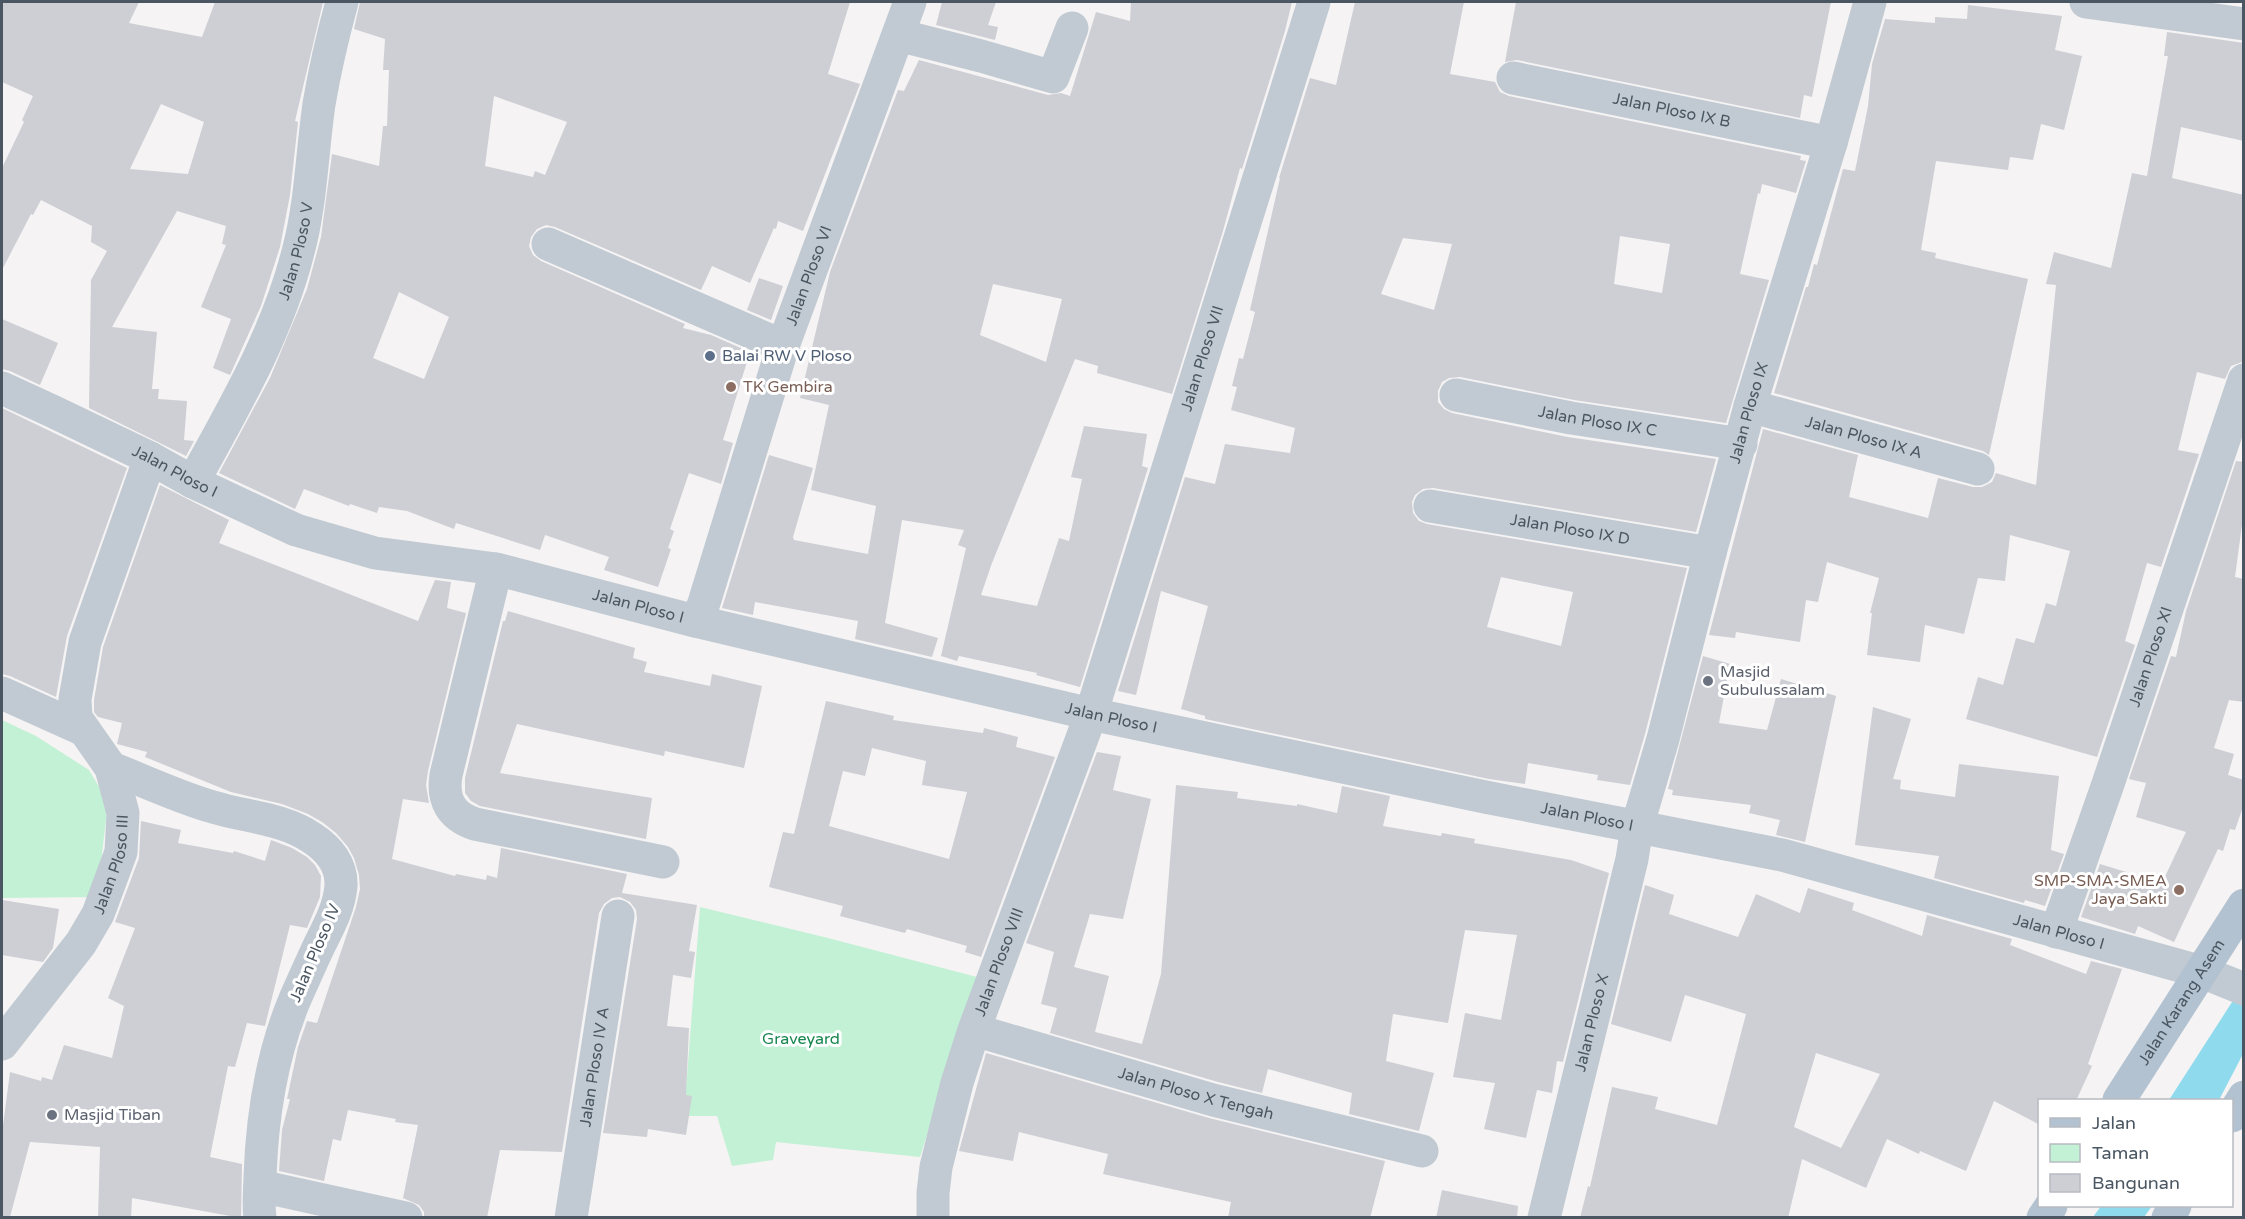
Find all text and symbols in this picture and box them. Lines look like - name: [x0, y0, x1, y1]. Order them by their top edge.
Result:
- street label: Jalan Ploso IX B: [1611, 89, 1732, 132]
- street label: Jalan Ploso V: [274, 201, 318, 303]
- street label: Jalan Ploso VI: [781, 223, 837, 328]
- street label: Jalan Ploso VII: [1176, 303, 1228, 414]
- place label: Balai RW V Ploso: [722, 346, 852, 366]
- marker: Balai RW V Ploso: [703, 349, 717, 363]
- street label: Jalan Ploso IX: [1725, 359, 1773, 466]
- place label: TK Gembira: [743, 377, 833, 397]
- marker: TK Gembira: [724, 380, 738, 394]
- street label: Jalan Ploso IX C: [1536, 402, 1658, 441]
- street label: Jalan Ploso IX A: [1803, 412, 1925, 463]
- street label: Jalan Ploso I: [129, 441, 221, 502]
- street label: Jalan Ploso IX D: [1509, 510, 1631, 549]
- street label: Jalan Ploso I: [590, 585, 686, 628]
- street label: Jalan Ploso XI: [2125, 604, 2177, 710]
- place label: Masjid Subulussalam: [1720, 662, 1825, 700]
- marker: Masjid Subulussalam: [1701, 674, 1715, 688]
- street label: Jalan Ploso I: [1063, 698, 1159, 738]
- street label: Jalan Ploso I: [1539, 798, 1635, 836]
- street label: Jalan Ploso III: [89, 814, 133, 917]
- place label: SMP-SMA-SMEA Jaya Sakti: [2034, 871, 2167, 909]
- marker: SMP-SMA-SMEA Jaya Sakti: [2172, 883, 2186, 897]
- street label: Jalan Ploso IV: [285, 901, 345, 1005]
- street label: Jalan Ploso VIII: [970, 905, 1028, 1019]
- street label: Jalan Ploso I: [2011, 910, 2107, 954]
- street label: Jalan Karang Asem: [2134, 936, 2229, 1069]
- street label: Jalan Ploso X: [1570, 972, 1614, 1074]
- street label: Jalan Ploso IV A: [575, 1005, 614, 1128]
- park label: Graveyard: [762, 1029, 840, 1049]
- street label: Jalan Ploso X Tengah: [1116, 1063, 1276, 1124]
- legend: [2038, 1099, 2233, 1207]
- place label: Masjid Tiban: [64, 1105, 161, 1125]
- marker: Masjid Tiban: [45, 1108, 59, 1122]
- text: Jalan: [2092, 1112, 2136, 1134]
- text: Taman: [2092, 1142, 2149, 1164]
- text: Bangunan: [2092, 1172, 2180, 1194]

